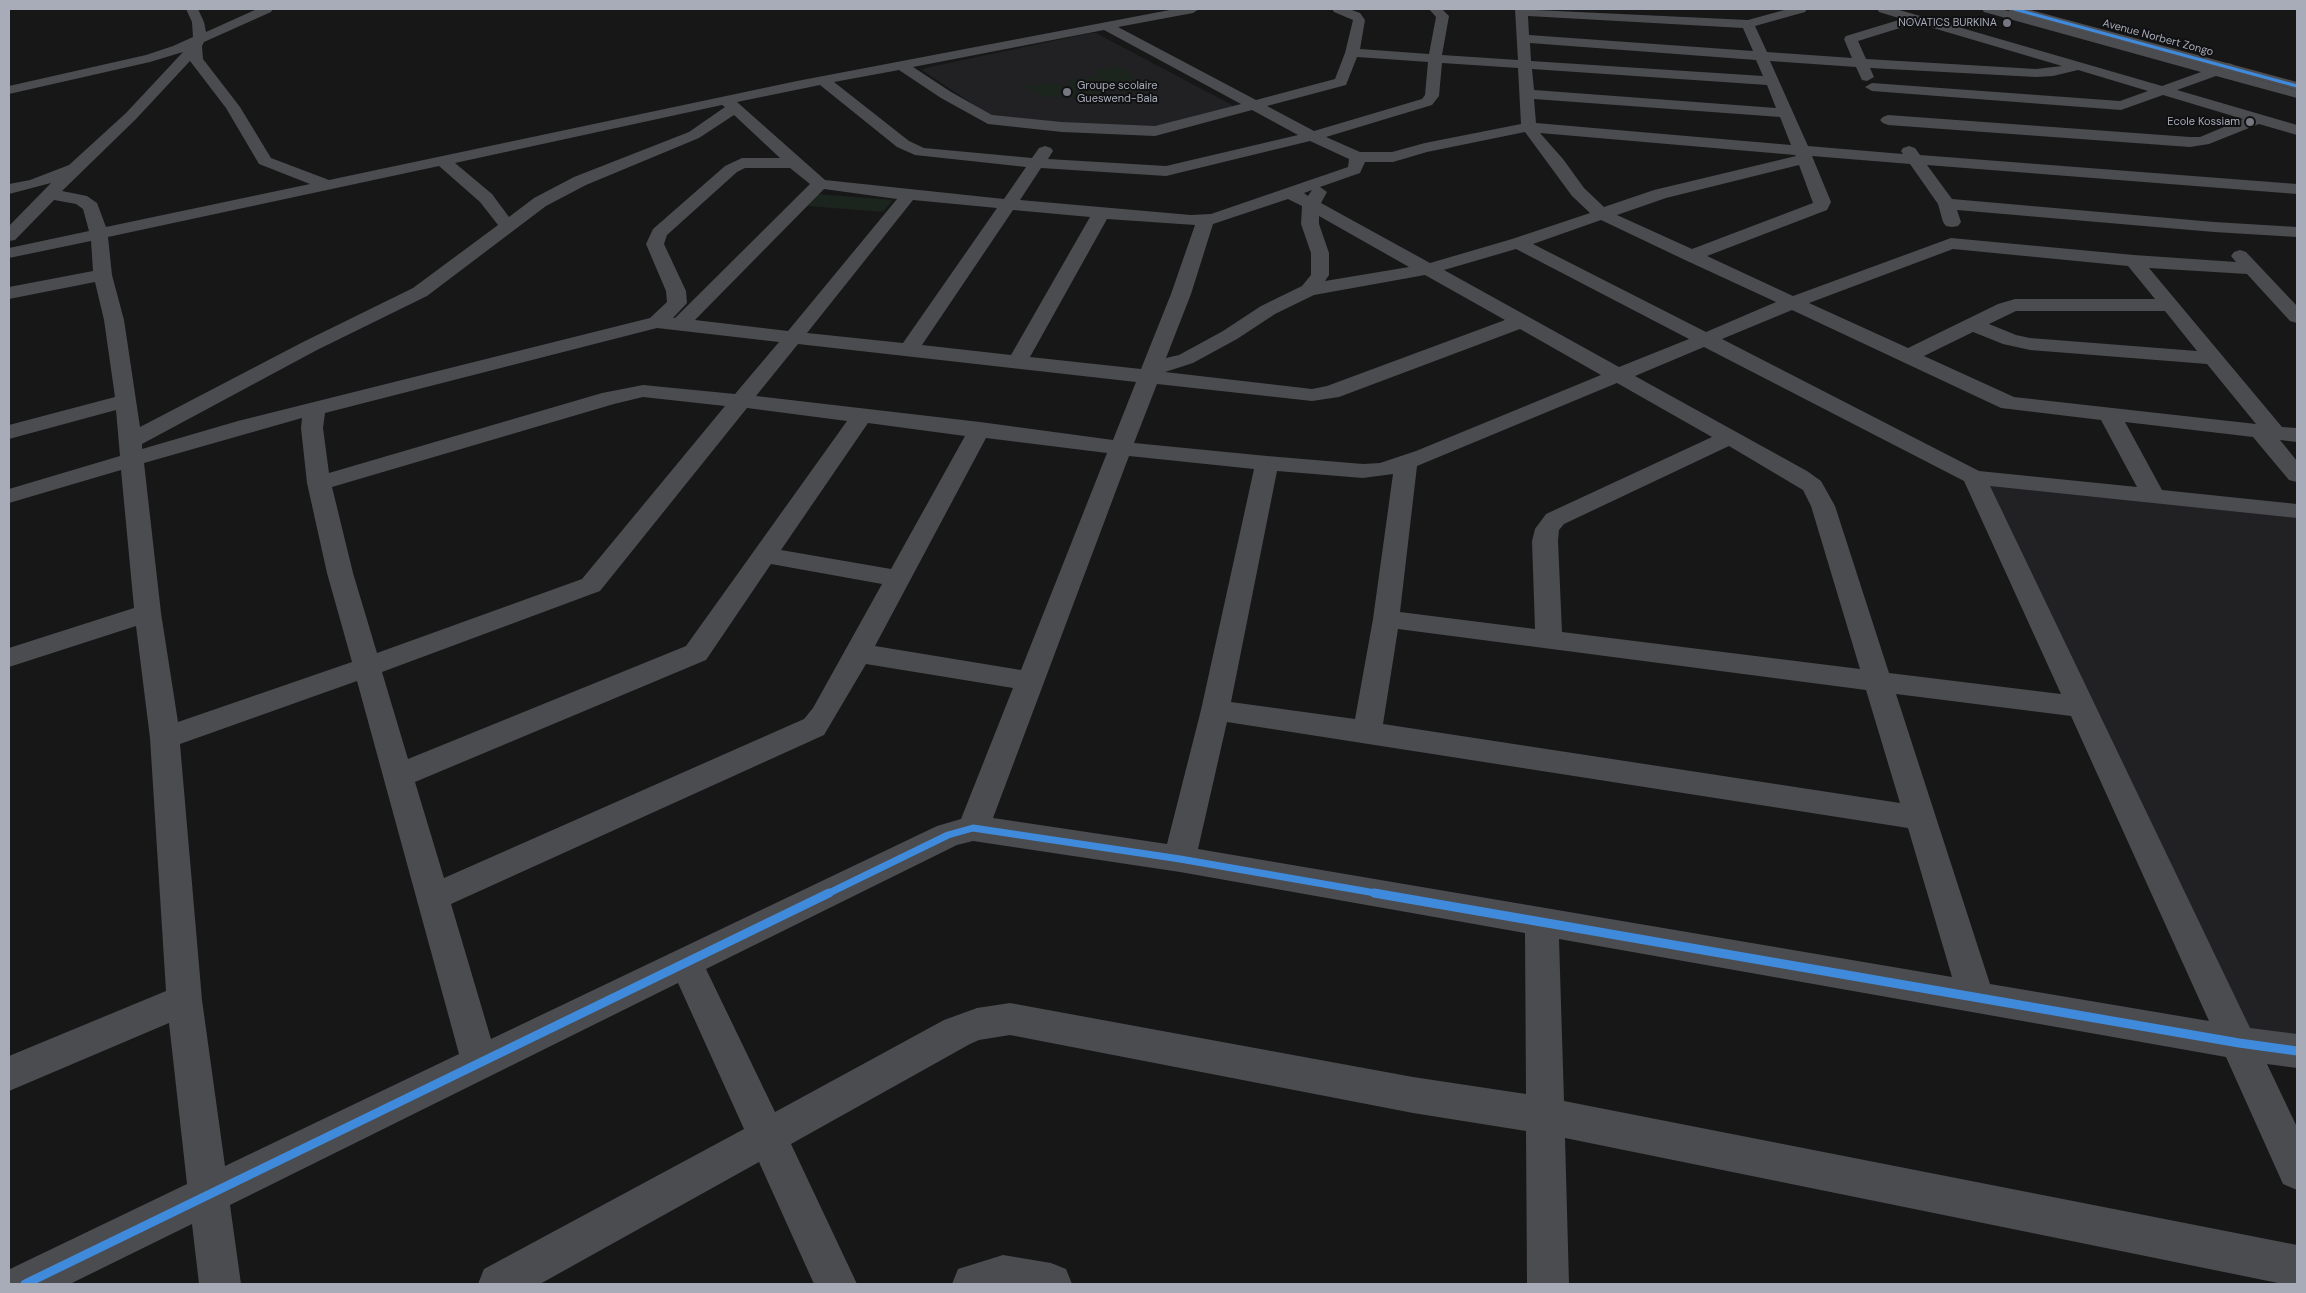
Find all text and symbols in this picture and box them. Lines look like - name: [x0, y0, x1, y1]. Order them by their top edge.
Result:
- place label: NOVATICS BURKINA: [1898, 16, 1997, 30]
- marker: NOVATICS BURKINA: [2001, 17, 2013, 29]
- street label: Avenue Norbert Zongo: [2101, 17, 2215, 59]
- place label: Groupe scolaire Gueswend-Bala: [1077, 79, 1158, 105]
- marker: Groupe scolaire Gueswend-Bala: [1061, 86, 1073, 98]
- place label: Ecole Kossiam: [2167, 115, 2240, 129]
- marker: Ecole Kossiam: [2244, 116, 2256, 128]

